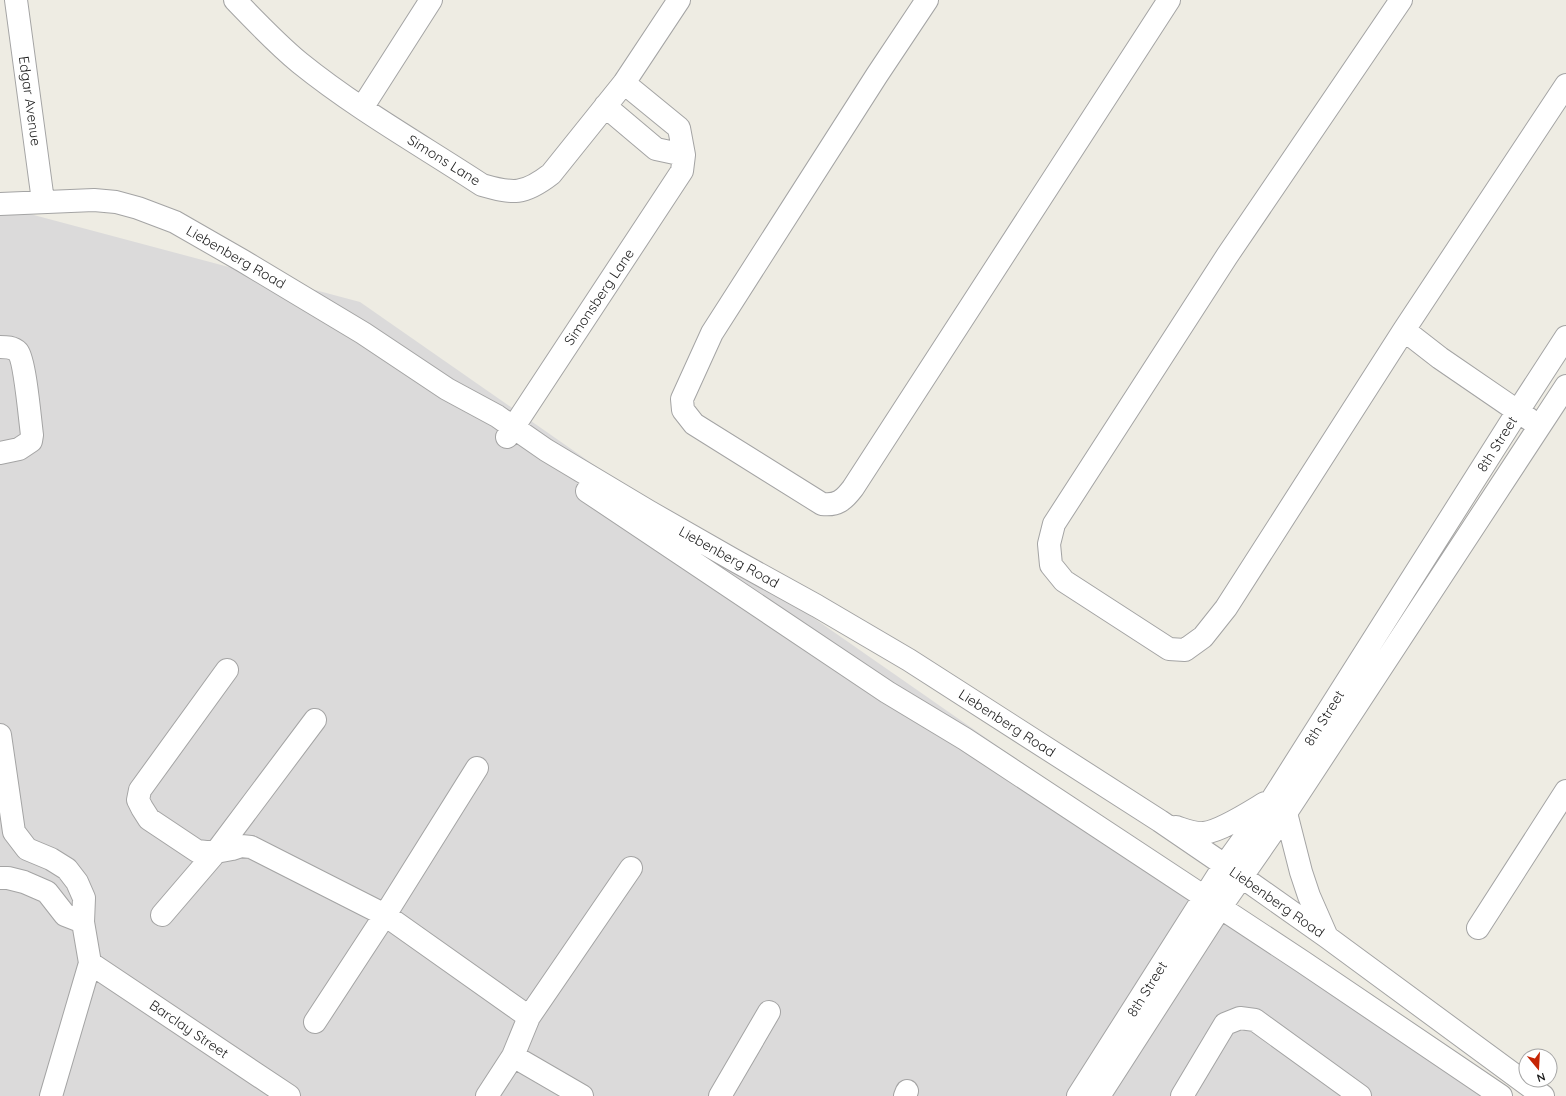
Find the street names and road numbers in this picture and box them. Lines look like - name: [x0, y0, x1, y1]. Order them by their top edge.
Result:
- street label: Edgar Avenue: [15, 55, 45, 147]
- street label: Simons Lane: [404, 131, 484, 190]
- street label: Liebenberg Road: [183, 221, 289, 293]
- street label: Simonsberg Lane: [560, 245, 638, 349]
- street label: 8th Street: [1473, 413, 1521, 475]
- street label: Liebenberg Road: [676, 522, 782, 592]
- street label: Liebenberg Road: [955, 685, 1059, 761]
- street label: 8th Street: [1300, 687, 1348, 749]
- street label: Liebenberg Road: [1226, 863, 1328, 941]
- street label: 8th Street: [1123, 958, 1171, 1020]
- street label: Barclay Street: [146, 996, 232, 1062]

